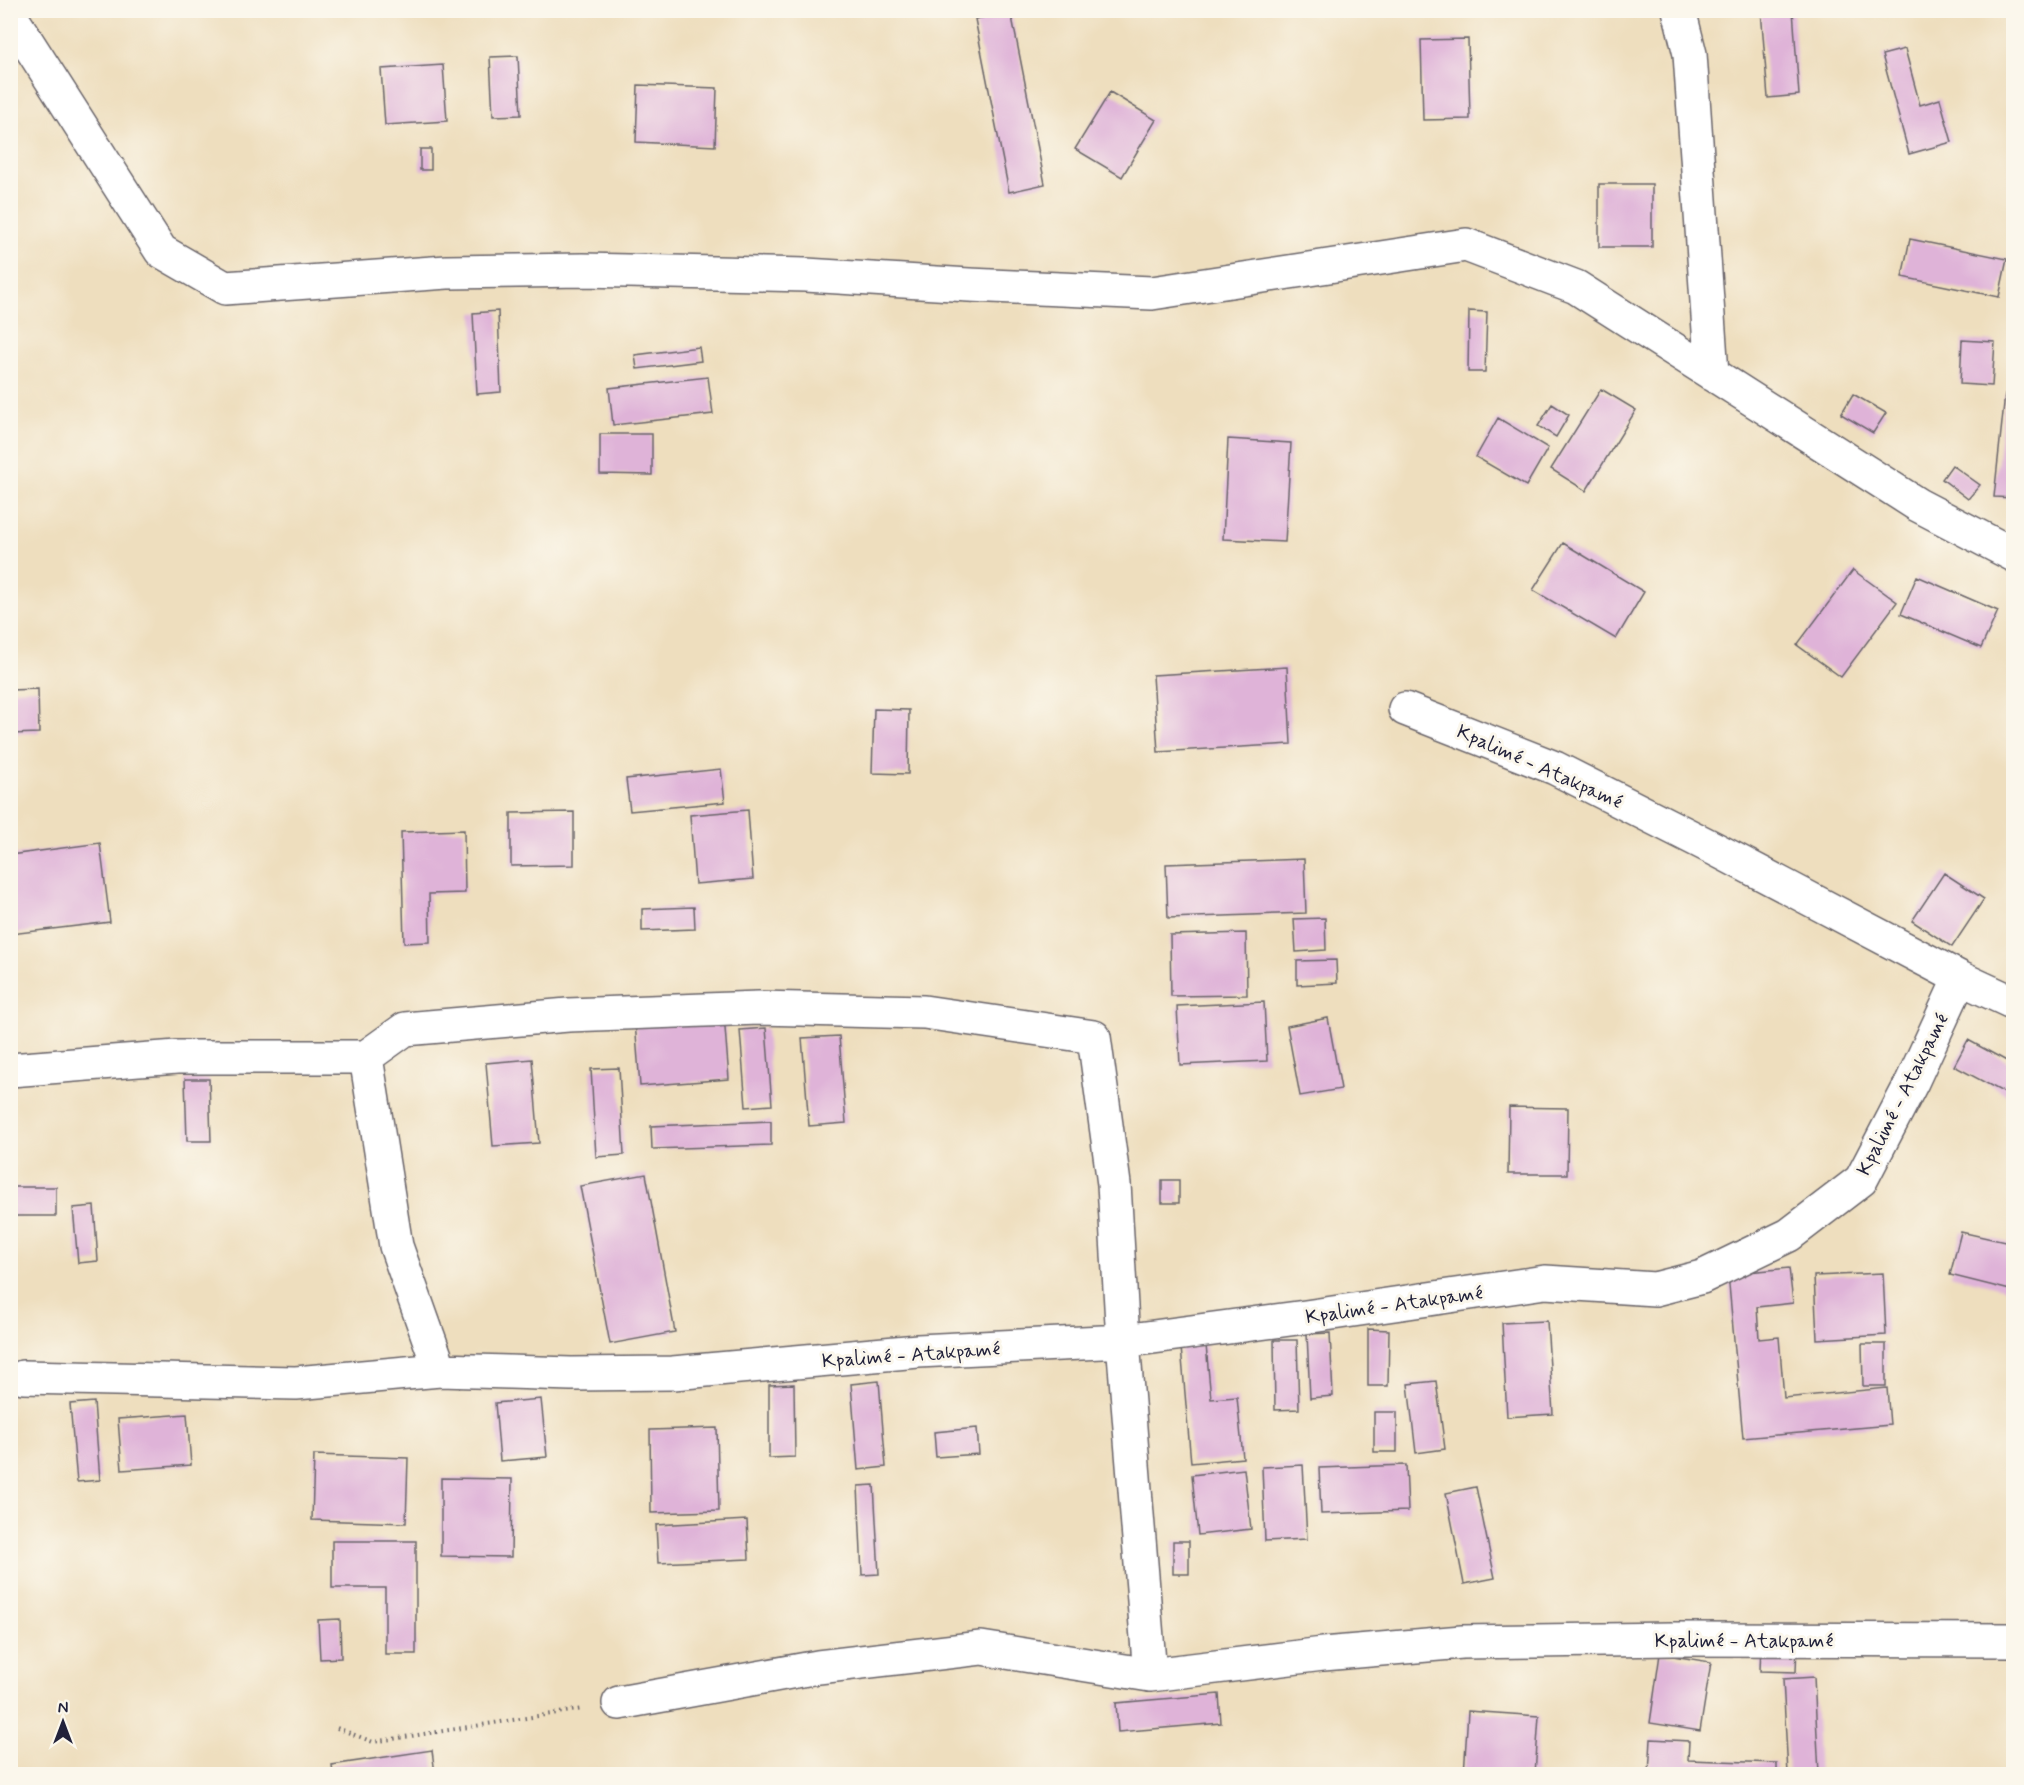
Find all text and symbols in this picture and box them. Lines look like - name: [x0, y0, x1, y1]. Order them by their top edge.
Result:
- street label: Kpalimé - Atakpamé: [1452, 719, 1627, 816]
- street label: Kpalimé - Atakpamé: [1851, 1009, 1956, 1180]
- street label: Kpalimé - Atakpamé: [1304, 1280, 1485, 1331]
- street label: Kpalimé - Atakpamé: [821, 1336, 1001, 1375]
- street label: Kpalimé - Atakpamé: [1655, 1628, 1834, 1655]
- north arrow: [33, 1692, 93, 1752]
- text: N: [58, 1698, 68, 1719]

